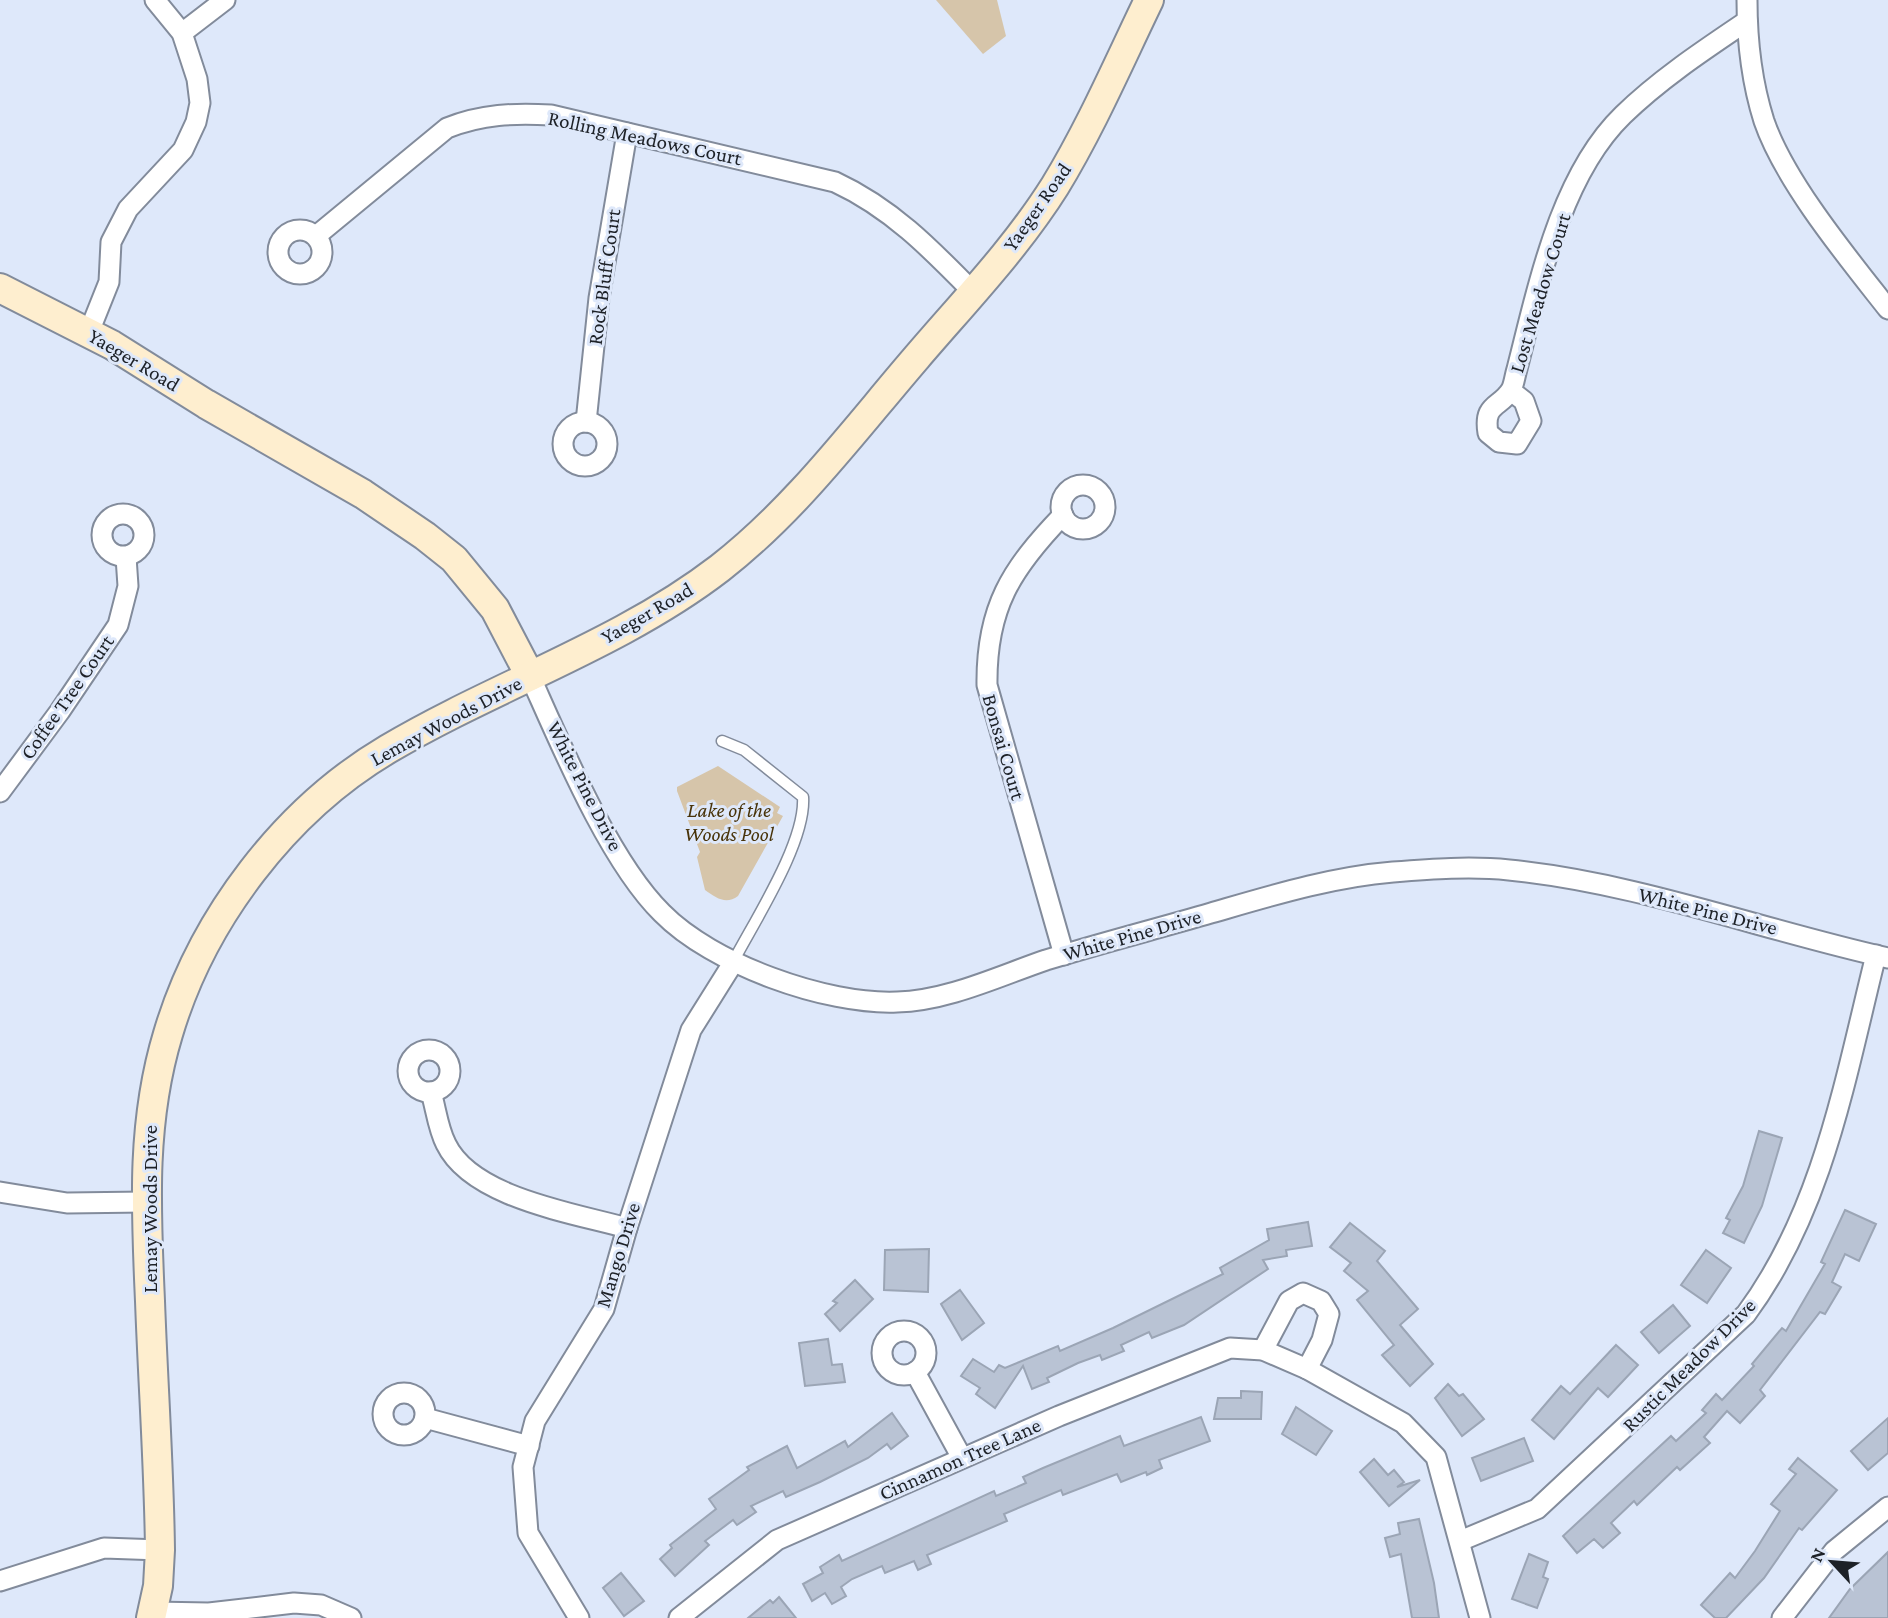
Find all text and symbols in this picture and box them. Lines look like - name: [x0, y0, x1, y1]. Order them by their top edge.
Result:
- street label: Rolling Meadows Court: [546, 106, 745, 170]
- street label: Yaeger Road: [998, 158, 1076, 256]
- street label: Rock Bluff Court: [583, 206, 626, 347]
- street label: Lost Meadow Court: [1504, 209, 1576, 376]
- street label: Yaeger Road: [84, 323, 184, 397]
- street label: Yaeger Road: [597, 577, 697, 649]
- street label: Coffee Tree Court: [15, 629, 119, 764]
- street label: Lemay Woods Drive: [366, 671, 526, 771]
- street label: Bonsai Court: [977, 691, 1031, 804]
- street label: White Pine Drive: [542, 717, 628, 855]
- park label: Lake of the Woods Pool: [684, 798, 775, 846]
- street label: White Pine Drive: [1636, 882, 1780, 940]
- street label: White Pine Drive: [1060, 904, 1204, 966]
- street label: Lemay Woods Drive: [138, 1125, 162, 1293]
- street label: Mango Drive: [591, 1200, 645, 1310]
- street label: Rustic Meadow Drive: [1617, 1293, 1761, 1437]
- street label: Cinnamon Tree Lane: [876, 1413, 1044, 1505]
- north arrow: [1797, 1527, 1867, 1597]
- text: N: [1805, 1544, 1829, 1565]

